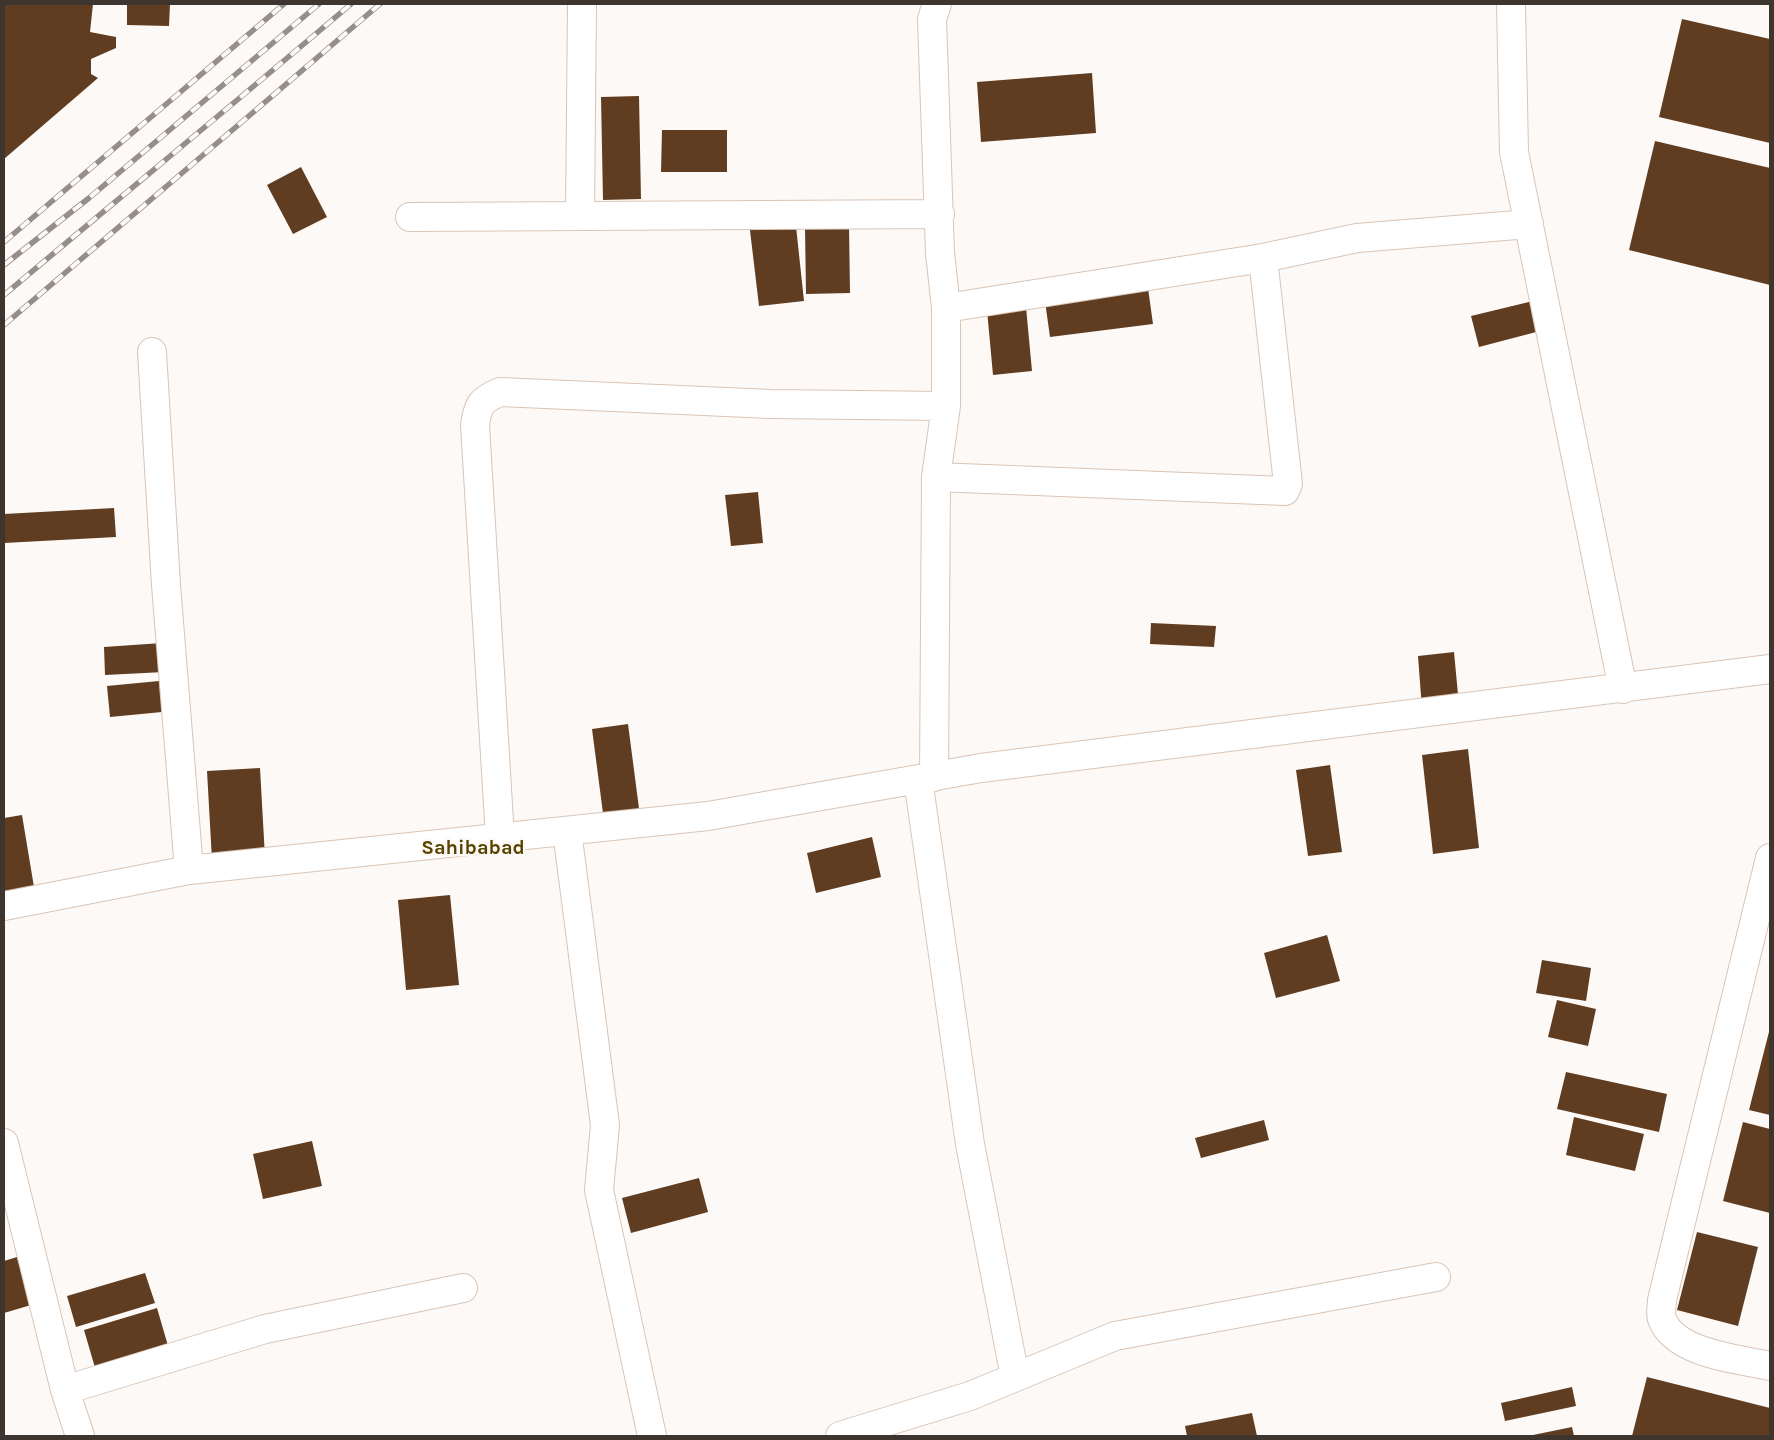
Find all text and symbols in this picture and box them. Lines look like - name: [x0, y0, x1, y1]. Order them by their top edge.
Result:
- district label: Sahibabad: [421, 836, 525, 860]

